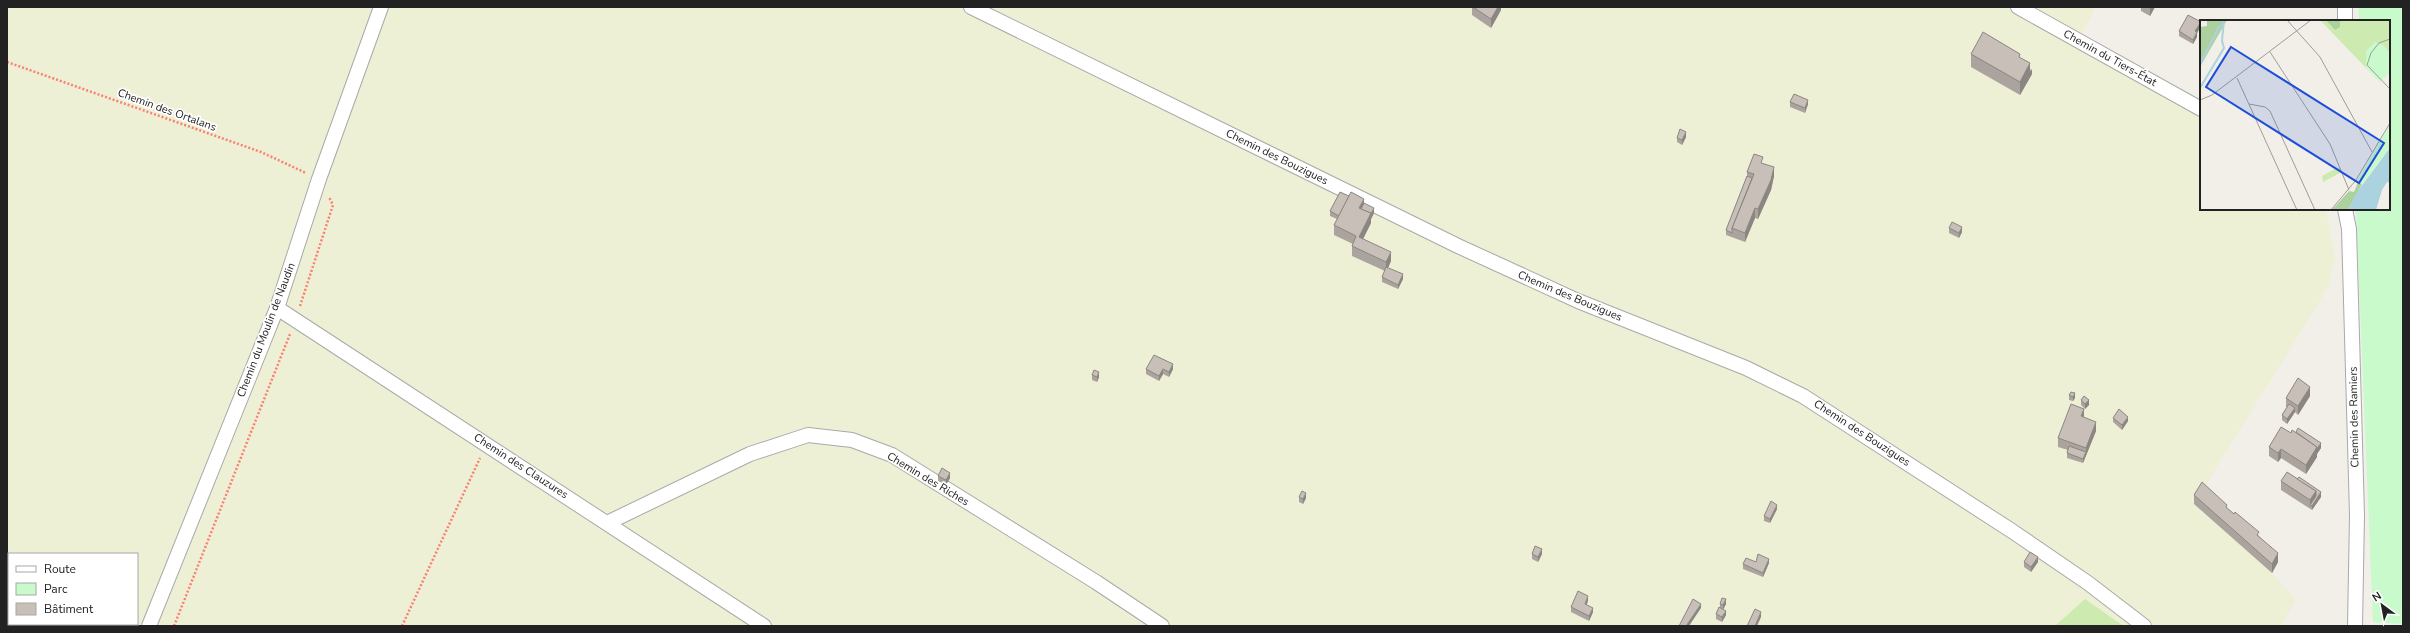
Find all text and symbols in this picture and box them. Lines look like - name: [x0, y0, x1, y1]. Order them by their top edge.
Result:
- inset map: [2200, 20, 2390, 210]
- street label: Chemin du Tiers-État: [2061, 25, 2160, 90]
- street label: Chemin des Ortalans: [116, 85, 218, 135]
- street label: Chemin des Bouzigues: [1223, 126, 1331, 188]
- street label: Chemin du Moulin de Naudin: [233, 261, 299, 399]
- street label: Chemin des Bouzigues: [1515, 267, 1625, 325]
- street label: Chemin des Ramiers: [2346, 366, 2362, 468]
- street label: Chemin des Bouzigues: [1811, 396, 1913, 470]
- street label: Chemin des Clauzures: [471, 430, 571, 502]
- street label: Chemin des Riches: [884, 449, 972, 509]
- legend: [8, 553, 138, 625]
- text: Route: [44, 561, 76, 577]
- text: Parc: [44, 581, 68, 597]
- north arrow: [2362, 585, 2402, 625]
- text: N: [2369, 588, 2384, 605]
- text: Bâtiment: [44, 601, 94, 617]

